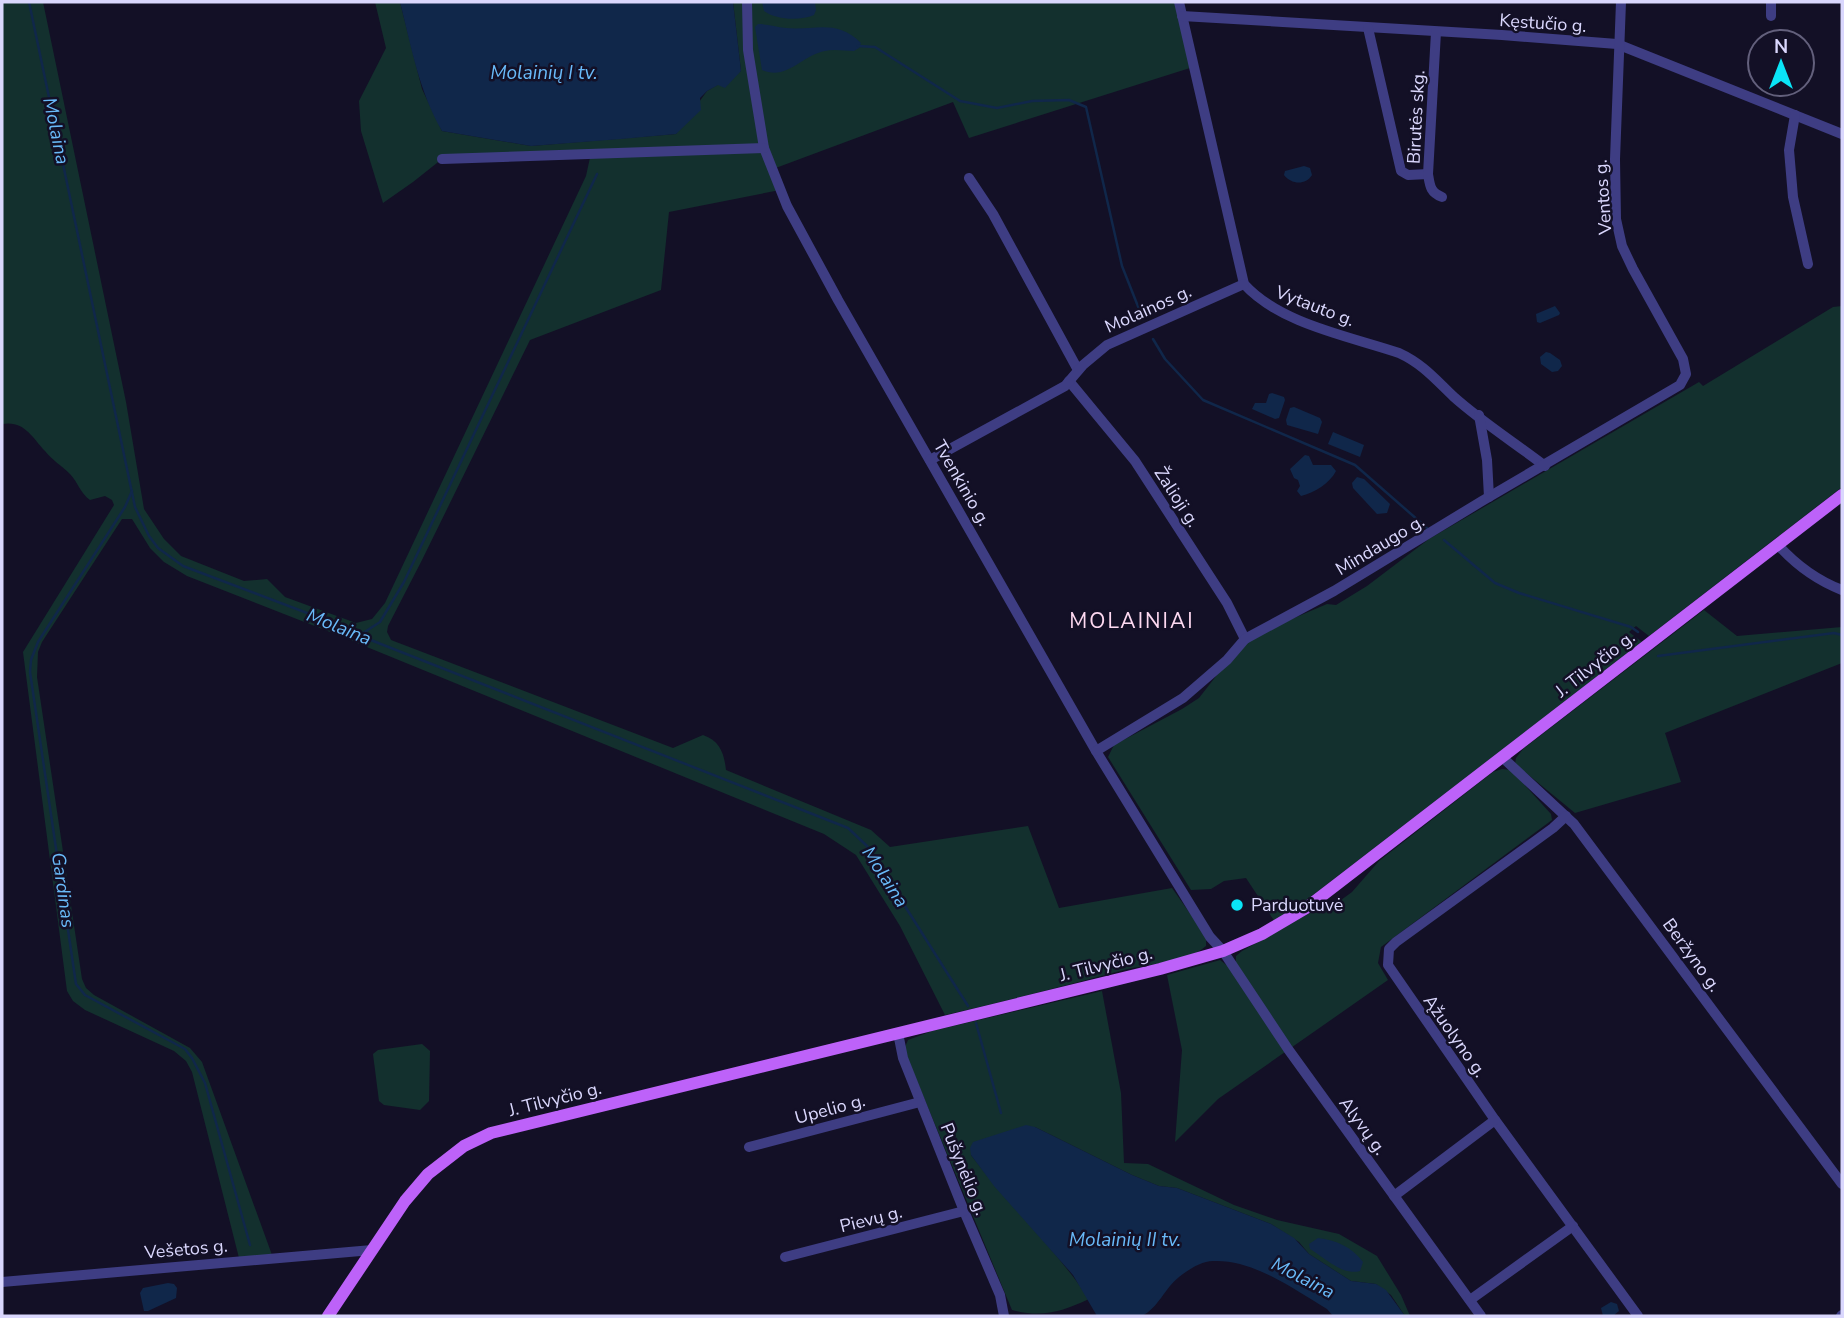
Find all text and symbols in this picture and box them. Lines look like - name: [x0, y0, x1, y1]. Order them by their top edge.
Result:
- street label: Kęstučio g.: [1499, 8, 1587, 38]
- north arrow: [1746, 28, 1816, 98]
- text: N: [1774, 34, 1788, 60]
- water label: Molainių I tv.: [490, 60, 598, 86]
- street label: Birutės skg.: [1402, 69, 1430, 165]
- water label: Molaina: [36, 95, 76, 167]
- street label: Ventos g.: [1588, 159, 1618, 236]
- street label: Molainos g.: [1101, 279, 1195, 339]
- street label: Vytauto g.: [1271, 280, 1358, 332]
- street label: Tvenkinio g.: [928, 436, 996, 530]
- street label: Žalioji g.: [1149, 462, 1205, 532]
- street label: Mindaugo g.: [1331, 509, 1429, 581]
- water label: Molaina: [303, 602, 375, 652]
- district label: MOLAINIAI: [1069, 607, 1195, 635]
- street label: J. Tilvyčio g.: [1549, 625, 1640, 703]
- water label: Molaina: [856, 841, 914, 913]
- water label: Gardinas: [45, 851, 81, 929]
- place label: Parduotuvė: [1251, 893, 1343, 917]
- marker: Parduotuvė: [1229, 897, 1245, 913]
- street label: Beržyno g.: [1657, 913, 1727, 997]
- street label: J. Tilvyčio g.: [1056, 941, 1155, 987]
- street label: Ąžuolyno g.: [1418, 990, 1492, 1082]
- street label: J. Tilvyčio g.: [505, 1076, 604, 1122]
- street label: Upelio g.: [792, 1088, 868, 1130]
- street label: Alyvų g.: [1334, 1092, 1392, 1160]
- street label: Pušynėlio g.: [935, 1119, 993, 1219]
- street label: Pievų g.: [837, 1200, 905, 1238]
- water label: Molainių II tv.: [1069, 1227, 1181, 1253]
- street label: Vešetos g.: [142, 1233, 229, 1265]
- water label: Molaina: [1267, 1251, 1339, 1305]

